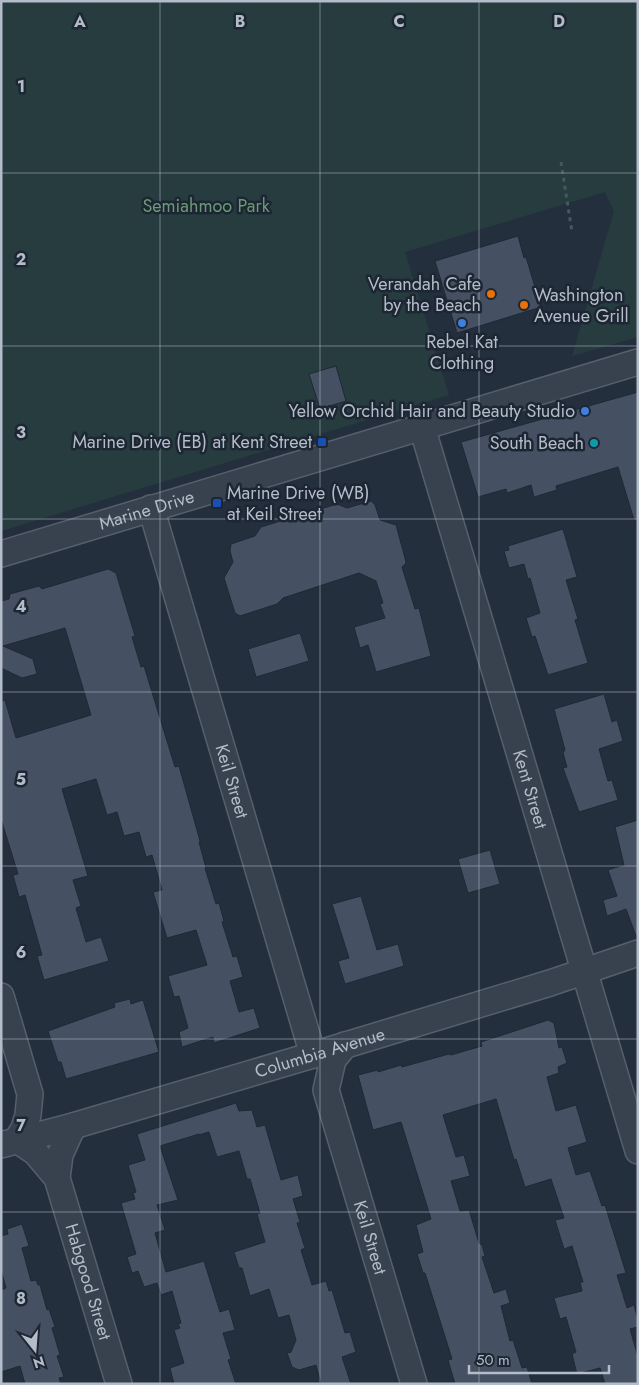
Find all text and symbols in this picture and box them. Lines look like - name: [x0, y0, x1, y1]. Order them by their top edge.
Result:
- text: A: [73, 10, 86, 33]
- text: B: [235, 10, 245, 33]
- text: C: [393, 10, 405, 33]
- text: D: [553, 10, 565, 33]
- text: 1: [17, 75, 25, 98]
- park label: Semiahmoo Park: [142, 193, 270, 219]
- text: 2: [16, 248, 26, 271]
- place label: Verandah Cafe by the Beach: [368, 271, 481, 318]
- place label: Washington Avenue Grill: [534, 282, 629, 329]
- marker: Verandah Cafe by the Beach: [485, 288, 497, 300]
- marker: Washington Avenue Grill: [518, 299, 530, 311]
- marker: Rebel Kat Clothing: [456, 317, 468, 329]
- place label: Rebel Kat Clothing: [426, 329, 498, 376]
- place label: Yellow Orchid Hair and Beauty Studio: [288, 398, 575, 424]
- marker: Yellow Orchid Hair and Beauty Studio: [579, 405, 591, 417]
- text: 3: [16, 421, 26, 444]
- place label: Marine Drive (EB) at Kent Street: [72, 429, 313, 455]
- place label: South Beach: [490, 430, 584, 456]
- marker: Marine Drive (EB) at Kent Street: [316, 436, 328, 448]
- marker: South Beach: [588, 437, 600, 449]
- place label: Marine Drive (WB) at Keil Street: [227, 480, 370, 527]
- street label: Marine Drive: [96, 483, 197, 537]
- marker: Marine Drive (WB) at Keil Street: [211, 497, 223, 509]
- text: 4: [15, 595, 27, 618]
- street label: Keil Street: [209, 741, 255, 822]
- street label: Kent Street: [506, 747, 554, 832]
- text: 5: [16, 768, 26, 791]
- text: 6: [16, 941, 26, 964]
- street label: Columbia Avenue: [252, 1021, 388, 1085]
- text: 7: [16, 1114, 26, 1137]
- street label: Keil Street: [347, 1197, 394, 1278]
- street label: Habgood Street: [58, 1220, 118, 1344]
- text: 8: [16, 1287, 26, 1310]
- north arrow: [10, 1325, 60, 1375]
- scale bar: [469, 1342, 609, 1374]
- text: 50 m: [476, 1349, 510, 1371]
- text: N: [31, 1351, 47, 1374]

